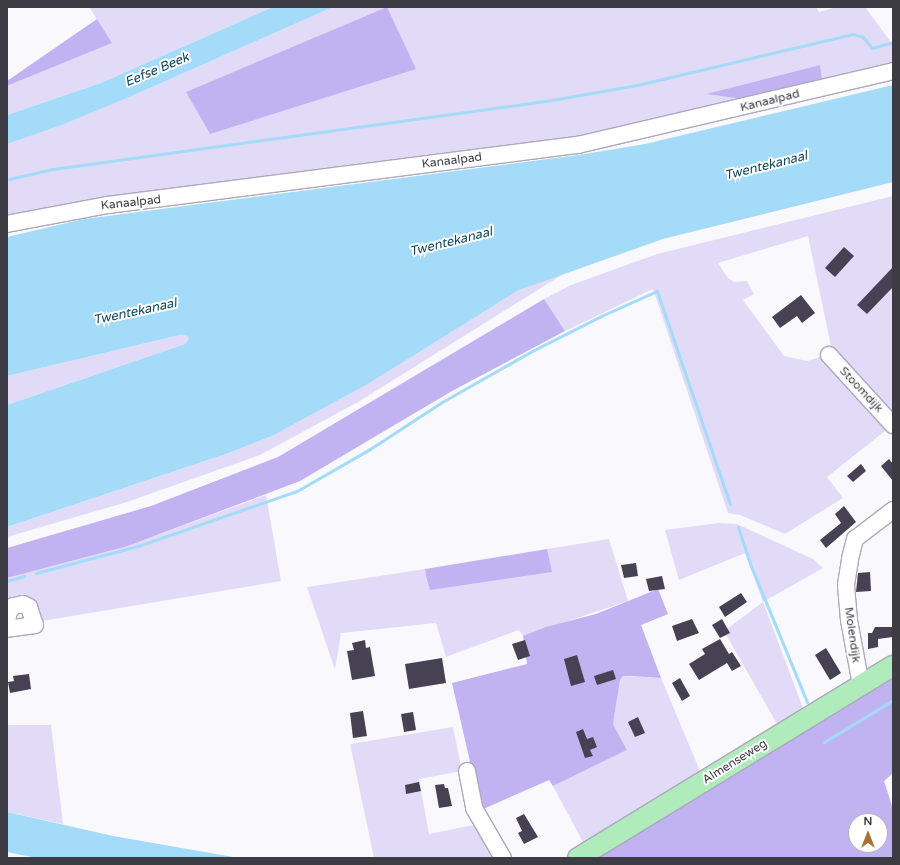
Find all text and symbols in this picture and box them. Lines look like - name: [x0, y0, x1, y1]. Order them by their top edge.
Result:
- water label: Eefse Beek: [123, 50, 191, 90]
- street label: Kanaalpad: [739, 87, 801, 115]
- water label: Twentekanaal: [723, 148, 809, 184]
- street label: Kanaalpad: [421, 150, 483, 172]
- street label: Kanaalpad: [100, 193, 162, 213]
- water label: Twentekanaal: [408, 224, 494, 260]
- water label: Twentekanaal: [92, 296, 178, 328]
- street label: Stoomdijk: [836, 364, 886, 416]
- street label: Molendijk: [841, 606, 863, 664]
- street label: Almenseweg: [700, 736, 770, 788]
- north arrow: [848, 813, 888, 853]
- text: N: [864, 815, 872, 828]

